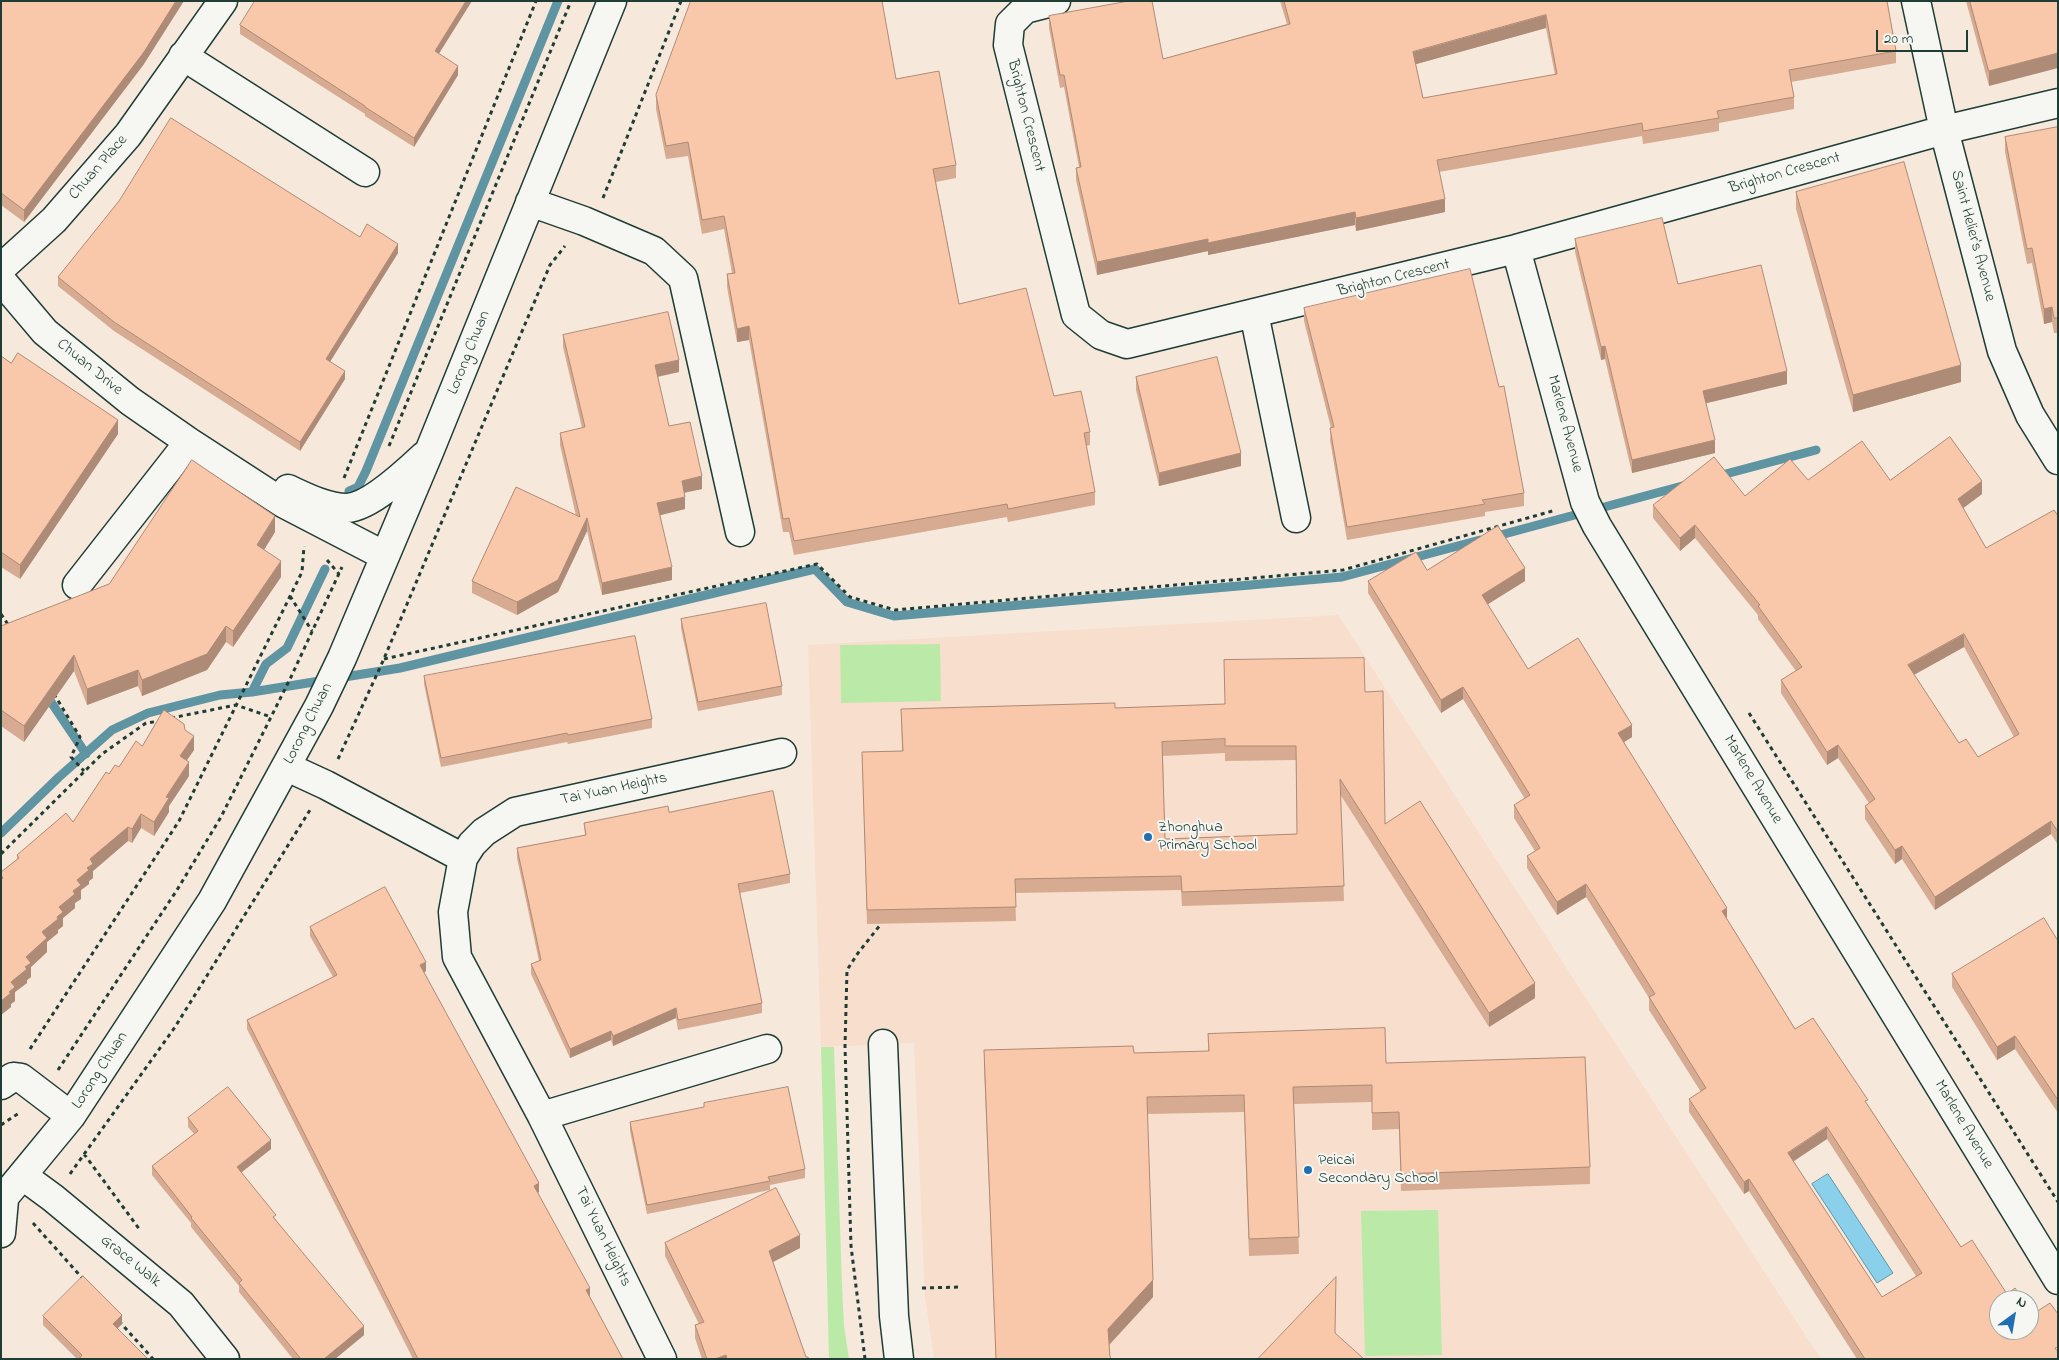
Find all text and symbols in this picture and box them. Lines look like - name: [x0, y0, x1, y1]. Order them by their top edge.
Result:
- scale bar: [1879, 20, 1972, 52]
- text: 20 m: [1884, 28, 1913, 50]
- street label: Brighton Crescent: [1002, 58, 1048, 174]
- street label: Chuan Place: [66, 132, 132, 204]
- street label: Brighton Crescent: [1727, 149, 1843, 199]
- street label: Saint Helier's Avenue: [1945, 168, 1999, 304]
- street label: Brighton Crescent: [1336, 256, 1452, 302]
- street label: Lorong Chuan: [444, 308, 496, 398]
- street label: Chuan Drive: [52, 336, 126, 400]
- street label: Marlene Avenue: [1542, 373, 1586, 475]
- street label: Lorong Chuan: [280, 680, 338, 768]
- street label: Marlene Avenue: [1718, 732, 1786, 828]
- street label: Tai Yuan Heights: [559, 769, 669, 811]
- place label: Zhonghua Primary School: [1158, 818, 1257, 856]
- marker: Zhonghua Primary School: [1142, 831, 1154, 843]
- street label: Lorong Chuan: [69, 1029, 133, 1113]
- street label: Marlene Avenue: [1929, 1077, 1997, 1173]
- place label: Peicai Secondary School: [1318, 1151, 1438, 1189]
- marker: Peicai Secondary School: [1302, 1164, 1314, 1176]
- street label: Tai Yuan Heights: [570, 1184, 634, 1290]
- street label: Grace Walk: [96, 1232, 164, 1292]
- north arrow: [1989, 1290, 2039, 1340]
- text: N: [2012, 1291, 2031, 1314]

